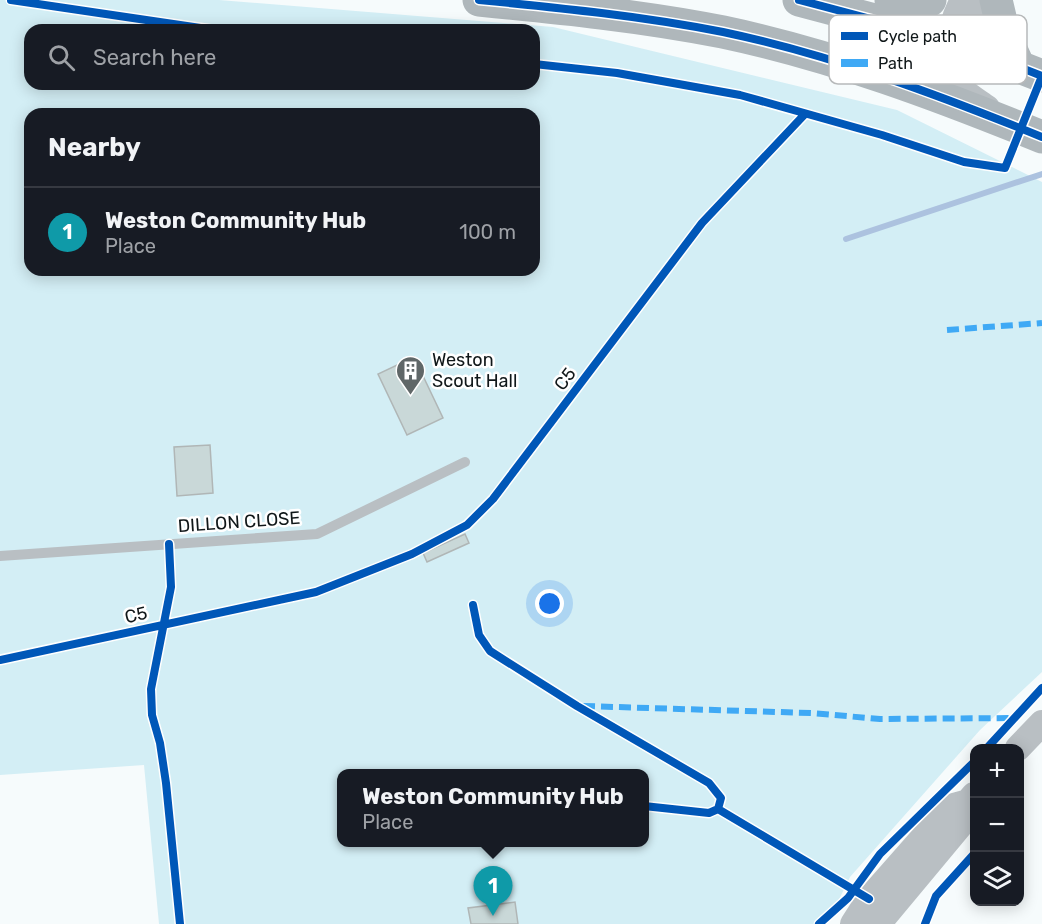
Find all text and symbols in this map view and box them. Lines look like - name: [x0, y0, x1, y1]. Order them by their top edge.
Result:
- legend: [829, 15, 1027, 84]
- search box: [24, 24, 540, 90]
- text: Cycle path: [878, 27, 957, 46]
- icon: search: [45, 41, 78, 74]
- text: Search here: [93, 44, 216, 71]
- text: Path: [878, 54, 913, 73]
- text: Nearby: [48, 132, 141, 163]
- text: Weston Community Hub: [105, 207, 366, 234]
- text: 1: [63, 220, 72, 244]
- text: 100 m: [459, 220, 516, 244]
- text: Place: [105, 234, 156, 258]
- place label: Weston Scout Hall: [432, 349, 517, 392]
- building icon: Weston Scout Hall: [395, 354, 427, 396]
- street label: C5: [549, 363, 581, 395]
- street label: DILLON CLOSE: [177, 507, 301, 537]
- your location: [535, 589, 564, 618]
- street label: C5: [122, 602, 150, 628]
- map controls: [970, 744, 1024, 906]
- button: +: [970, 744, 1024, 798]
- popup: [337, 769, 649, 847]
- text: Weston Community Hub: [362, 783, 624, 810]
- button: −: [970, 798, 1024, 852]
- text: Place: [362, 810, 413, 834]
- button: layers: [970, 852, 1024, 906]
- pin: 1: [474, 866, 512, 916]

